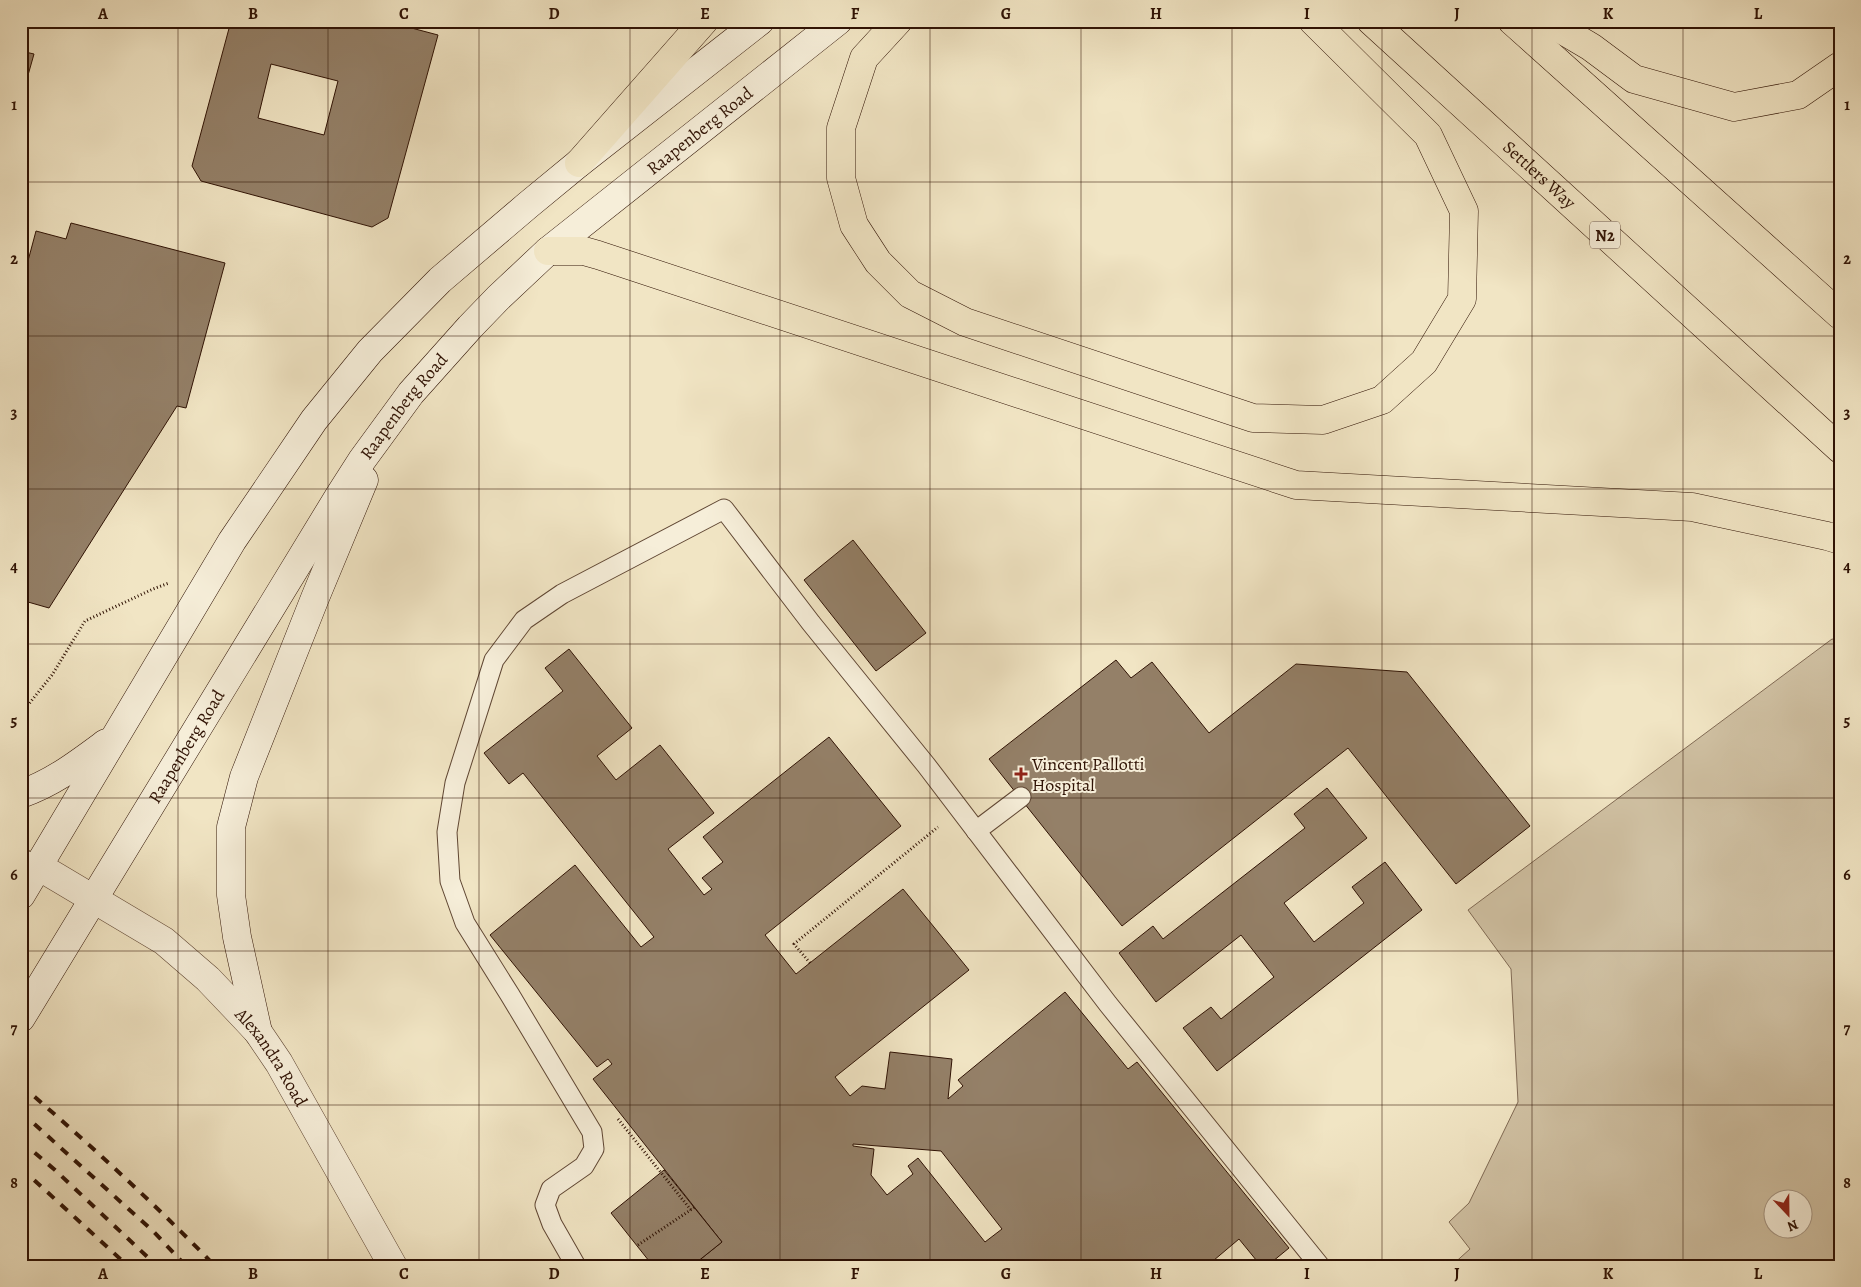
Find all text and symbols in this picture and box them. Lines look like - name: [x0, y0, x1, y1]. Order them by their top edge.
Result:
- text: A: [97, 3, 109, 25]
- text: B: [248, 3, 258, 25]
- text: C: [399, 3, 409, 25]
- text: D: [548, 3, 560, 25]
- text: E: [700, 3, 710, 25]
- text: F: [851, 3, 860, 25]
- text: G: [1001, 3, 1011, 25]
- text: H: [1150, 3, 1162, 25]
- text: I: [1304, 3, 1310, 25]
- text: J: [1454, 3, 1460, 25]
- text: K: [1603, 3, 1614, 25]
- text: L: [1754, 3, 1763, 25]
- street label: Raapenberg Road: [642, 81, 758, 180]
- text: 1: [11, 94, 17, 116]
- text: 1: [1844, 94, 1850, 116]
- street label: Settlers Way: [1498, 135, 1582, 215]
- road number: N2: [1590, 222, 1620, 248]
- text: 2: [10, 248, 18, 270]
- text: 2: [1843, 248, 1851, 270]
- street label: Raapenberg Road: [354, 348, 453, 464]
- text: 3: [11, 402, 18, 424]
- text: 3: [1844, 402, 1851, 424]
- text: 4: [10, 556, 18, 578]
- text: 4: [1843, 556, 1851, 578]
- street label: Raapenberg Road: [143, 685, 230, 808]
- text: 5: [11, 710, 18, 732]
- text: 5: [1844, 710, 1851, 732]
- place label: Vincent Pallotti Hospital: [1031, 752, 1145, 797]
- marker: Vincent Pallotti Hospital: [1014, 767, 1028, 781]
- text: 6: [10, 864, 18, 886]
- text: 6: [1843, 864, 1851, 886]
- street label: Alexandra Road: [229, 1002, 313, 1111]
- text: 7: [11, 1018, 18, 1040]
- text: 7: [1844, 1018, 1851, 1040]
- text: 8: [10, 1172, 18, 1194]
- text: 8: [1843, 1172, 1851, 1194]
- north arrow: [1764, 1190, 1814, 1240]
- text: N: [1784, 1215, 1801, 1236]
- text: A: [97, 1263, 109, 1285]
- text: B: [248, 1263, 258, 1285]
- text: C: [399, 1263, 409, 1285]
- text: D: [548, 1263, 560, 1285]
- text: E: [700, 1263, 710, 1285]
- text: F: [851, 1263, 860, 1285]
- text: G: [1001, 1263, 1011, 1285]
- text: H: [1150, 1263, 1162, 1285]
- text: I: [1304, 1263, 1310, 1285]
- text: J: [1454, 1263, 1460, 1285]
- text: K: [1603, 1263, 1614, 1285]
- text: L: [1754, 1263, 1763, 1285]

